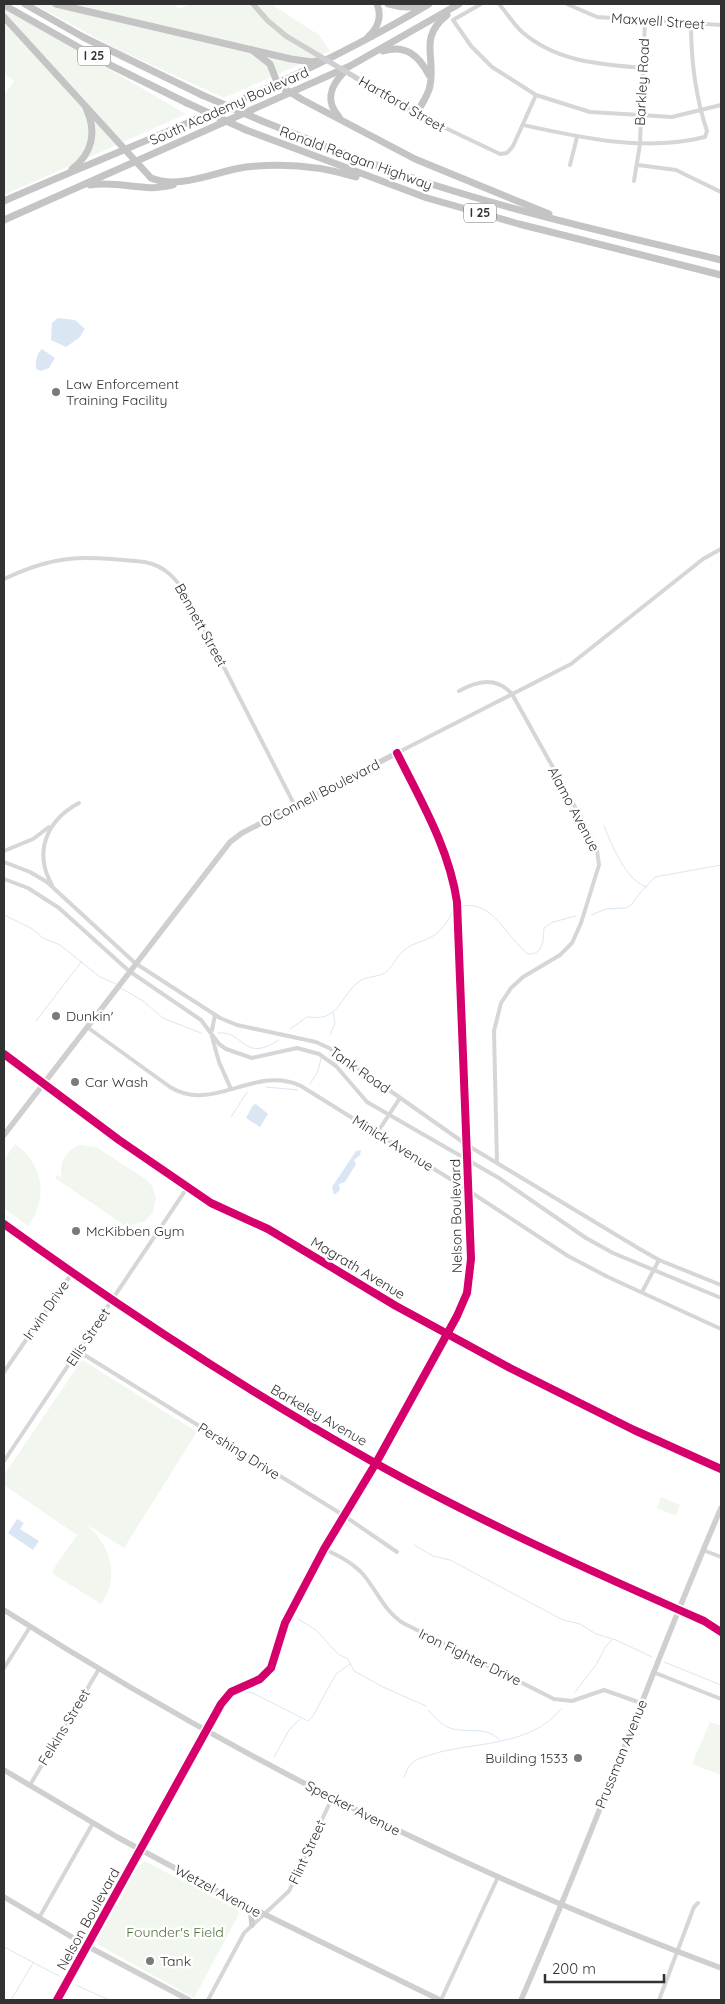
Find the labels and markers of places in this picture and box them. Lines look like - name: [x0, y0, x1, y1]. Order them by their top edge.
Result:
- place label: Law Enforcement Training Facility: [66, 375, 179, 409]
- marker: Law Enforcement Training Facility: [50, 386, 62, 398]
- place label: Dunkin': [66, 1007, 114, 1025]
- marker: Dunkin': [50, 1010, 62, 1022]
- place label: Car Wash: [85, 1073, 148, 1091]
- marker: Car Wash: [69, 1076, 81, 1088]
- place label: McKibben Gym: [86, 1222, 185, 1240]
- marker: McKibben Gym: [70, 1225, 82, 1237]
- place label: Building 1533: [485, 1749, 568, 1767]
- marker: Building 1533: [572, 1752, 584, 1764]
- place label: Tank: [160, 1952, 191, 1970]
- marker: Tank: [144, 1955, 156, 1967]

